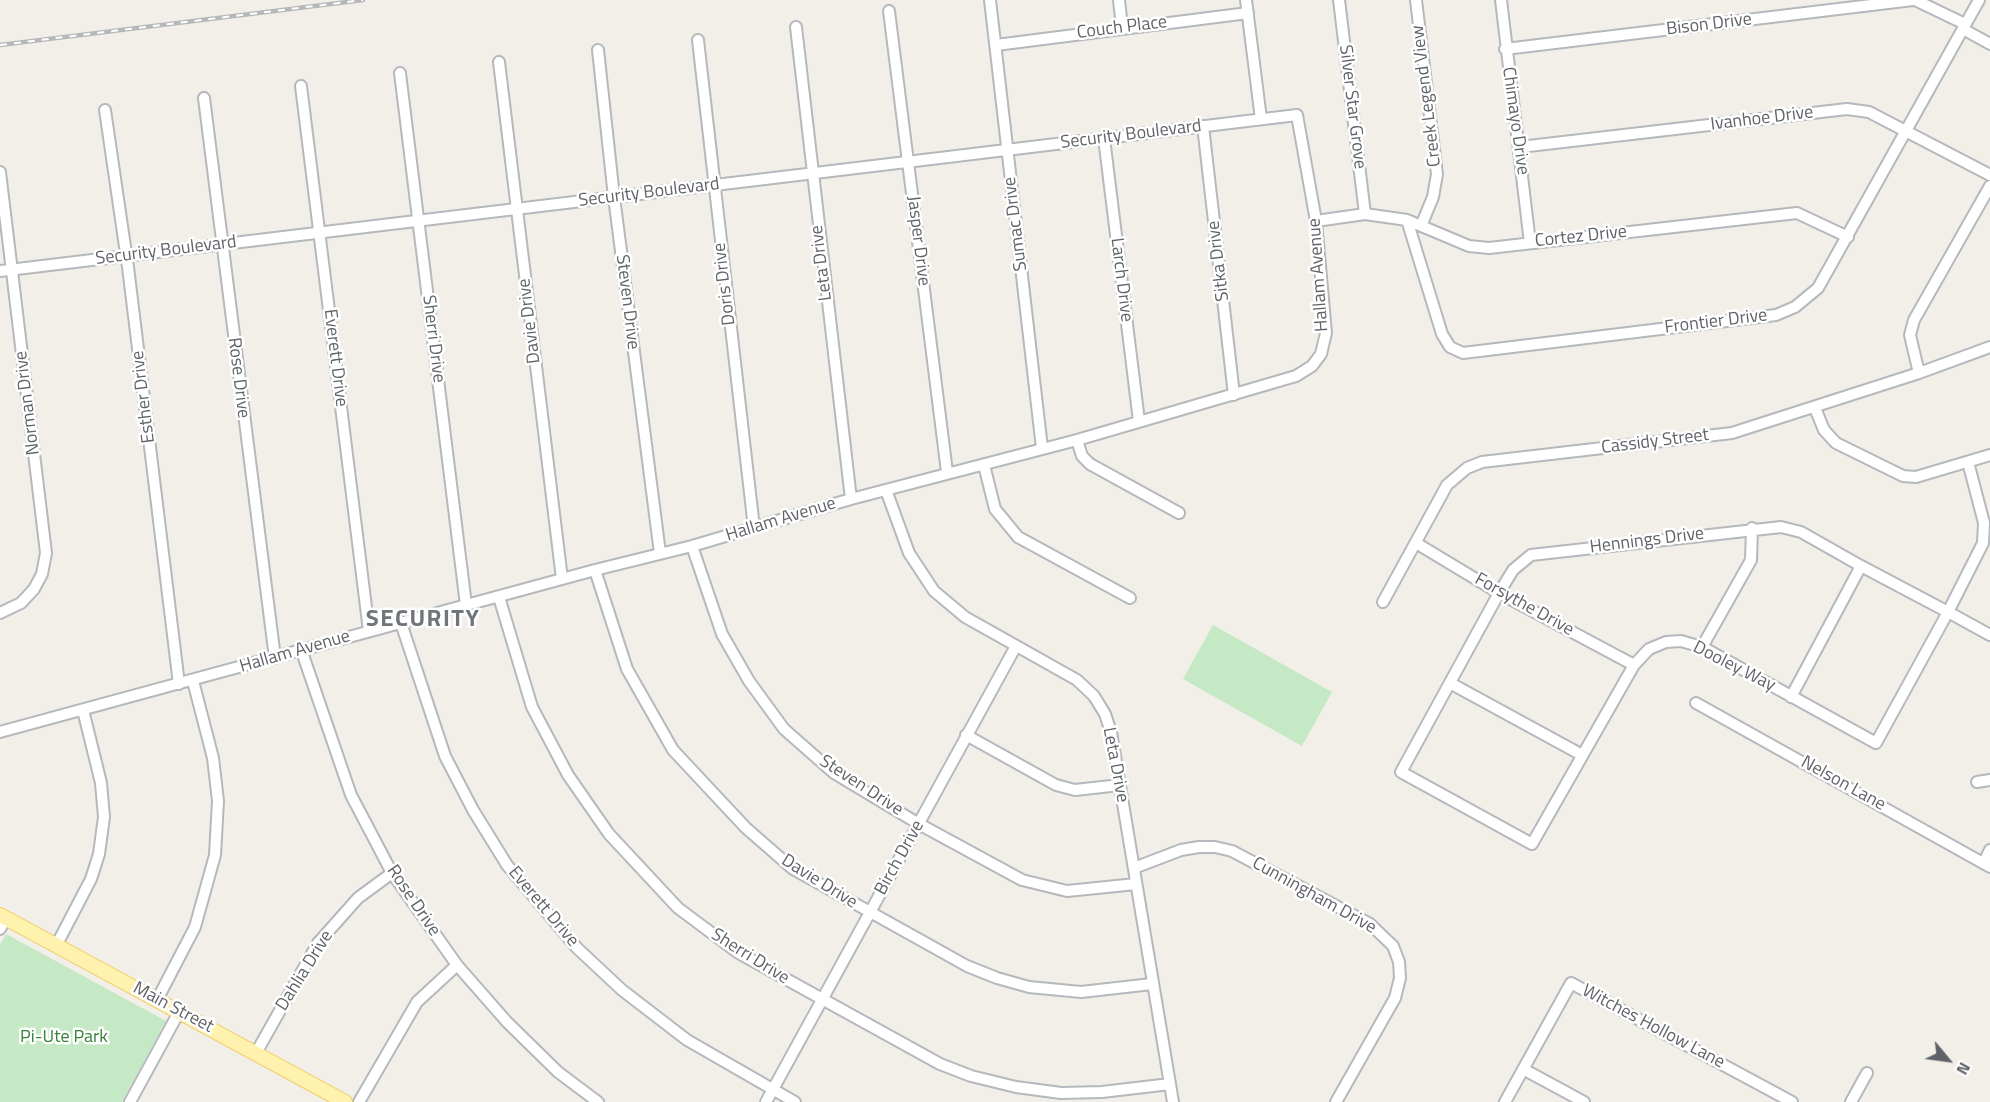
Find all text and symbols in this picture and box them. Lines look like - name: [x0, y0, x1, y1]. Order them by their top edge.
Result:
- street label: Bison Drive: [1665, 9, 1753, 41]
- street label: Couch Place: [1076, 12, 1168, 44]
- street label: Creek Legend View: [1408, 24, 1446, 168]
- street label: Silver Star Grove: [1334, 44, 1370, 170]
- street label: Chimayo Drive: [1497, 66, 1533, 176]
- street label: Ivanhoe Drive: [1709, 102, 1815, 136]
- street label: Security Boulevard: [1059, 116, 1203, 154]
- street label: Security Boulevard: [577, 174, 721, 212]
- street label: Sumac Drive: [1000, 176, 1032, 272]
- street label: Jasper Drive: [902, 195, 934, 287]
- street label: Hallam Avenue: [1304, 217, 1334, 333]
- street label: Sitka Drive: [1203, 220, 1235, 302]
- street label: Cortez Drive: [1534, 221, 1628, 253]
- street label: Leta Drive: [807, 224, 837, 302]
- street label: Security Boulevard: [94, 232, 238, 270]
- street label: Larch Drive: [1105, 237, 1137, 323]
- street label: Doris Drive: [709, 242, 741, 326]
- street label: Steven Drive: [610, 253, 644, 351]
- street label: Davie Drive: [514, 277, 546, 365]
- street label: Sherri Drive: [417, 294, 449, 384]
- street label: Frontier Drive: [1663, 305, 1769, 339]
- street label: Everett Drive: [318, 308, 352, 408]
- street label: Rose Drive: [222, 336, 254, 420]
- street label: Norman Drive: [11, 350, 45, 456]
- street label: Esther Drive: [128, 350, 160, 444]
- street label: Cassidy Street: [1600, 425, 1710, 459]
- street label: Hallam Avenue: [723, 493, 839, 547]
- street label: Hennings Drive: [1589, 523, 1705, 559]
- street label: Forsythe Drive: [1471, 569, 1577, 641]
- district label: SECURITY: [366, 606, 480, 634]
- street label: Hallam Avenue: [237, 626, 353, 678]
- street label: Dooley Way: [1689, 637, 1779, 697]
- street label: Leta Drive: [1097, 726, 1133, 804]
- street label: Steven Drive: [815, 751, 907, 821]
- street label: Nelson Lane: [1797, 752, 1889, 816]
- street label: Birch Drive: [871, 817, 929, 899]
- street label: Davie Drive: [777, 850, 861, 914]
- street label: Cunningham Drive: [1248, 853, 1380, 939]
- street label: Rose Drive: [381, 861, 445, 941]
- street label: Everett Drive: [503, 862, 583, 952]
- street label: Sherri Drive: [707, 924, 793, 990]
- street label: Dahlia Drive: [272, 927, 338, 1015]
- street label: Main Street: [129, 978, 217, 1038]
- street label: Witches Hollow Lane: [1578, 980, 1728, 1074]
- park label: Pi-Ute Park: [20, 1027, 108, 1049]
- north arrow: [1918, 1030, 1978, 1090]
- text: N: [1951, 1058, 1977, 1079]

